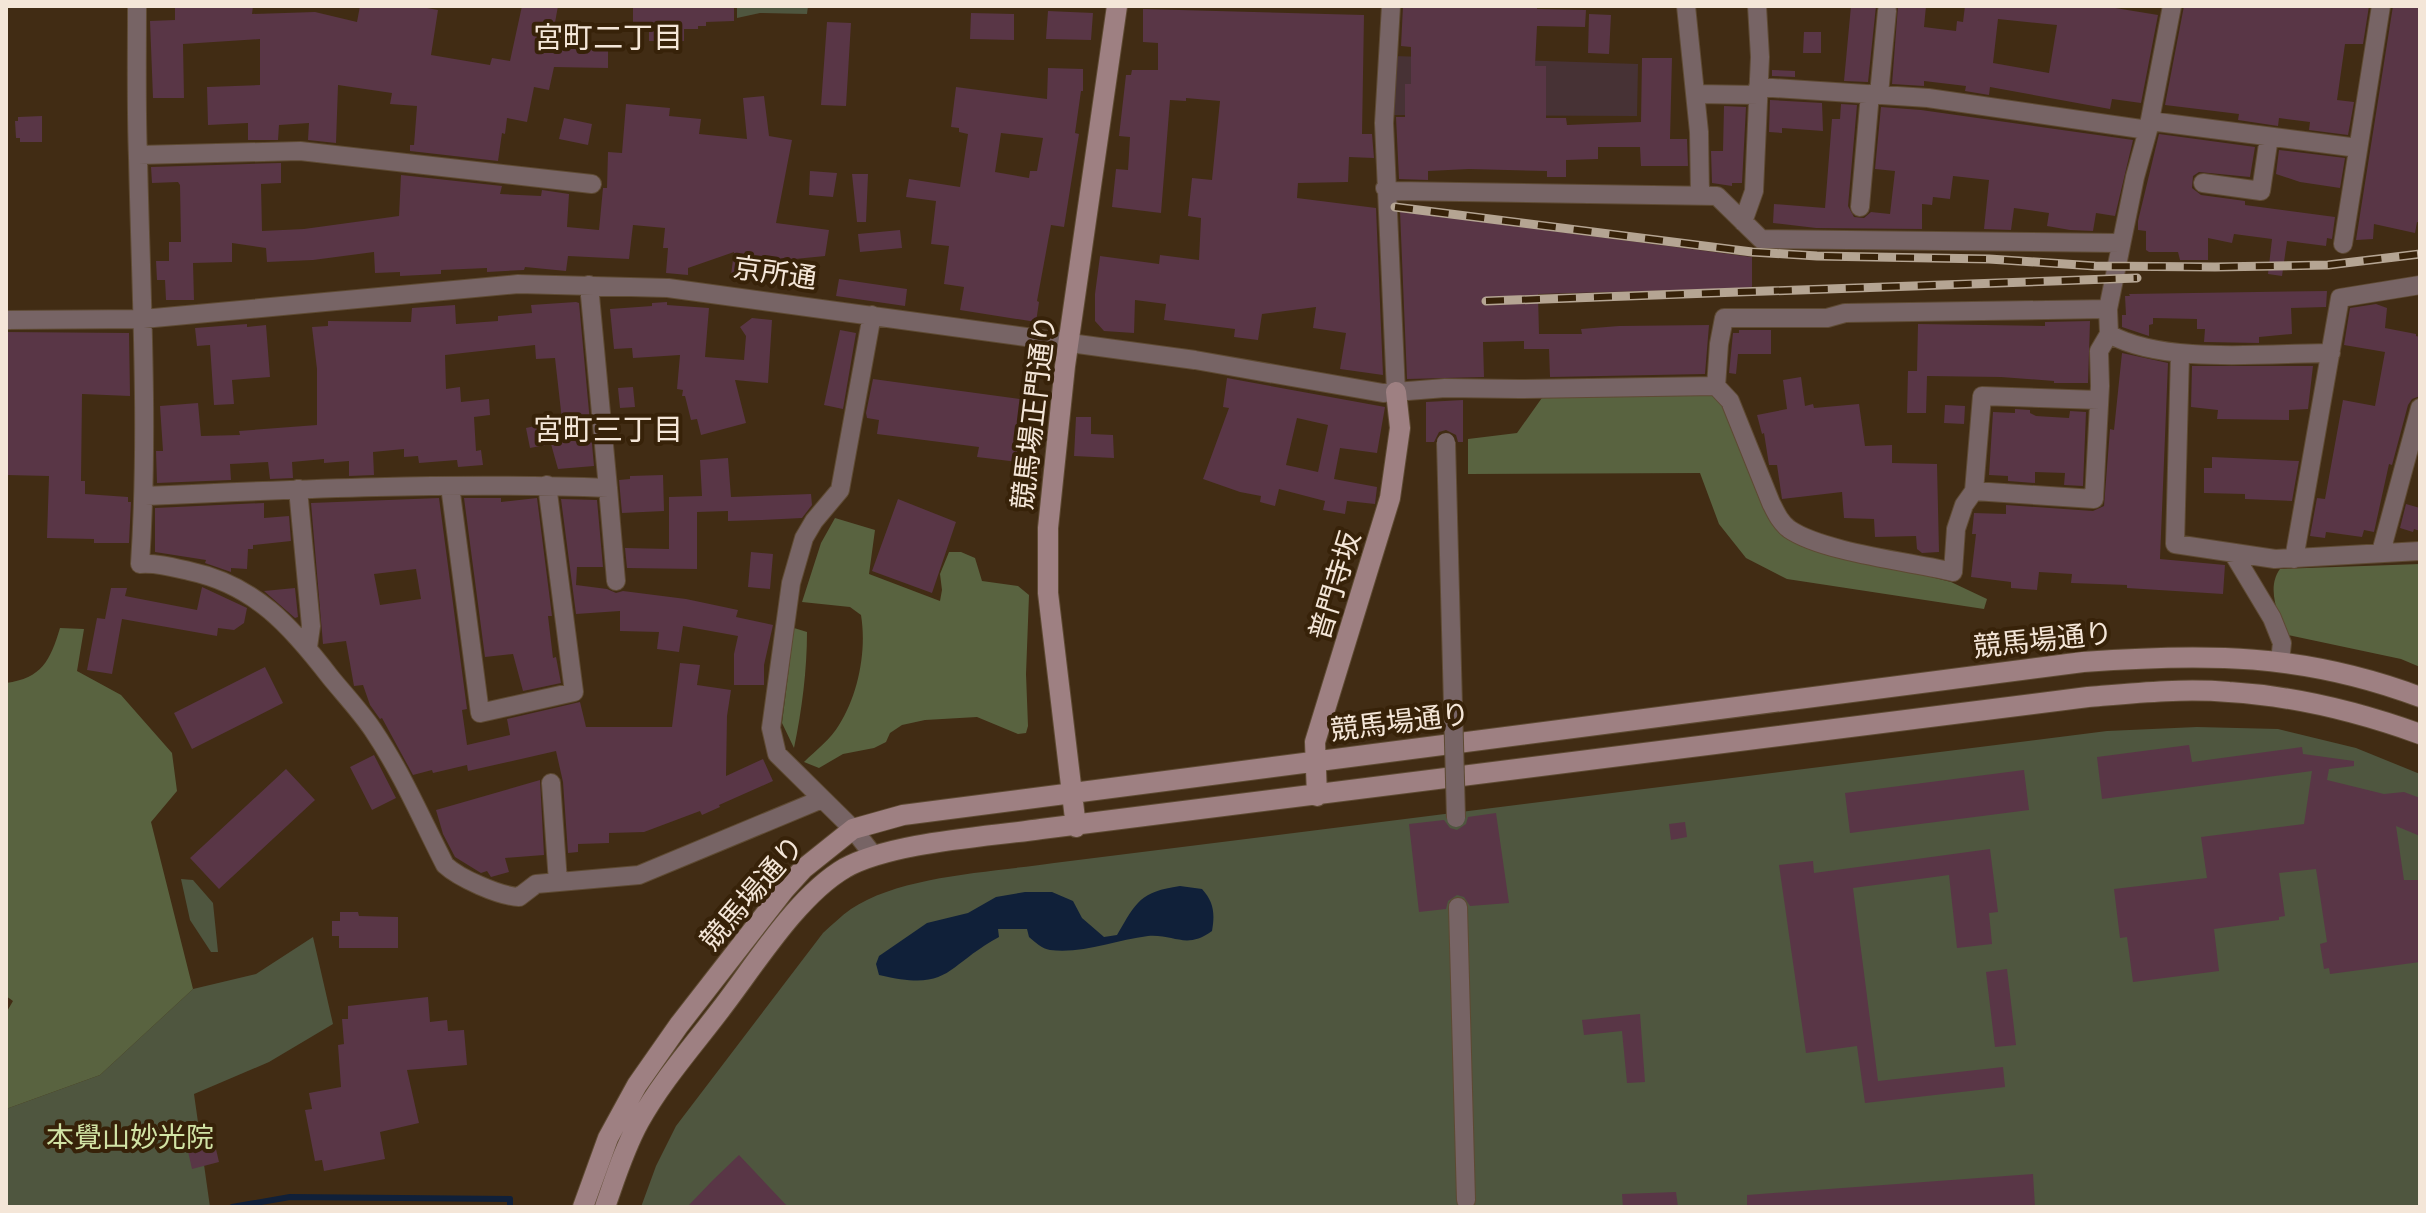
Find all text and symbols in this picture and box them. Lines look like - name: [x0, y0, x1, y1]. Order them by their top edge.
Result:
- district label: 宮町二丁目: [533, 20, 683, 56]
- street label: 京所通: [731, 251, 819, 295]
- street label: 競馬場正門通り: [1006, 313, 1062, 511]
- district label: 宮町三丁目: [533, 412, 683, 448]
- street label: 普門寺坂: [1303, 528, 1367, 644]
- street label: 競馬場通り: [1972, 616, 2114, 664]
- street label: 競馬場通り: [1329, 697, 1471, 747]
- street label: 競馬場通り: [694, 829, 810, 957]
- park label: 本覺山妙光院: [46, 1121, 214, 1154]

